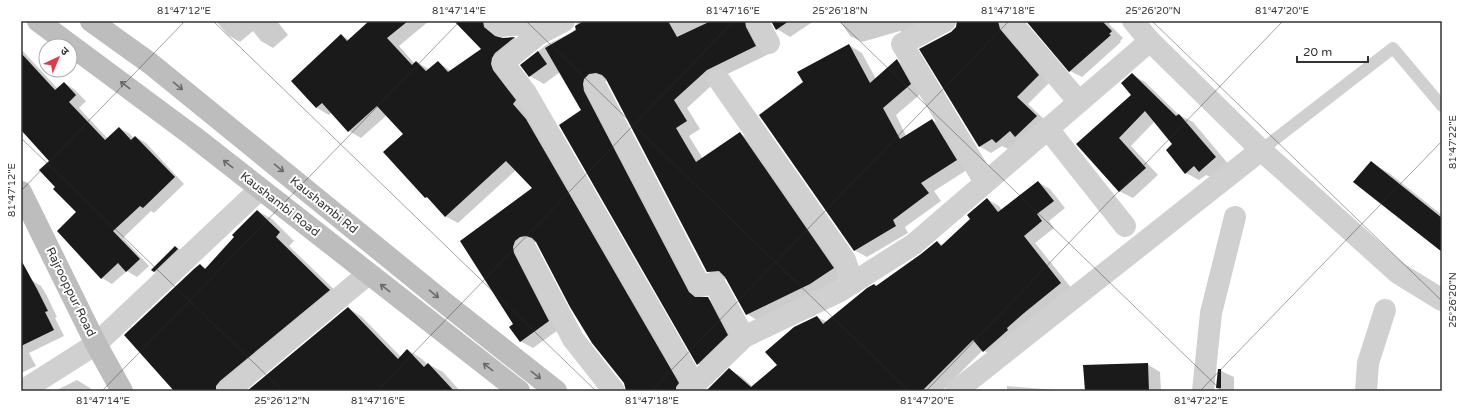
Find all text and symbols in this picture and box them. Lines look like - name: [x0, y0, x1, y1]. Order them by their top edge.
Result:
- text: 81°47'12"E: [157, 5, 211, 17]
- text: 81°47'14"E: [432, 5, 486, 17]
- text: 81°47'16"E: [706, 5, 760, 17]
- text: 25°26'18"N: [812, 5, 868, 17]
- text: 81°47'18"E: [981, 5, 1035, 17]
- text: 25°26'20"N: [1125, 5, 1181, 17]
- text: 81°47'20"E: [1255, 5, 1309, 17]
- north arrow: [38, 38, 78, 78]
- scale bar: [1297, 38, 1368, 64]
- text: उ: [58, 44, 72, 58]
- text: 20 m: [1303, 45, 1332, 59]
- one-way arrow: [120, 81, 131, 89]
- one-way arrow: [172, 82, 183, 90]
- text: 81°47'22"E: [1447, 115, 1459, 169]
- one-way arrow: [223, 160, 234, 168]
- text: 81°47'12"E: [6, 163, 18, 217]
- one-way arrow: [273, 164, 284, 172]
- street label: Kaushambi Road: [238, 169, 322, 239]
- street label: Kaushambi Rd: [287, 174, 361, 236]
- street label: Rajrooppur Road: [43, 245, 99, 339]
- text: 25°26'20"N: [1447, 272, 1459, 328]
- one-way arrow: [380, 283, 391, 292]
- one-way arrow: [429, 290, 439, 299]
- one-way arrow: [483, 363, 494, 371]
- one-way arrow: [530, 371, 541, 380]
- text: 81°47'14"E: [76, 395, 130, 407]
- text: 25°26'12"N: [254, 395, 310, 407]
- text: 81°47'16"E: [351, 395, 405, 407]
- text: 81°47'18"E: [625, 395, 679, 407]
- text: 81°47'20"E: [900, 395, 954, 407]
- text: 81°47'22"E: [1174, 395, 1228, 407]

